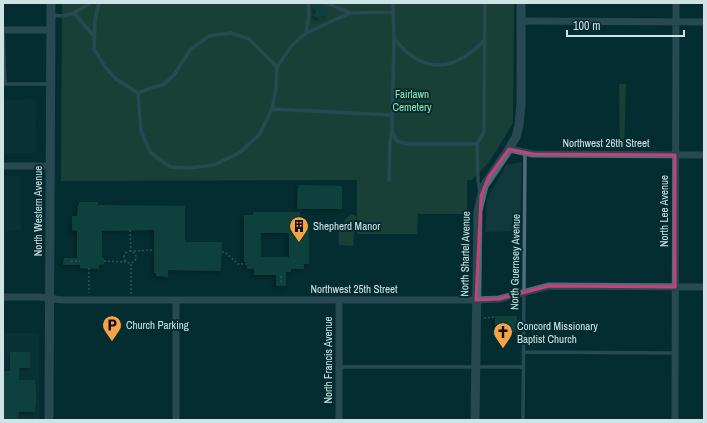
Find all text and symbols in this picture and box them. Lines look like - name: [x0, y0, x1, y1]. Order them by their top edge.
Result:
- scale bar: [567, 12, 684, 38]
- text: 100 m: [573, 18, 600, 34]
- park label: Fairlawn Cemetery: [392, 87, 432, 114]
- street label: Northwest 26th Street: [562, 136, 650, 150]
- street label: North Western Avenue: [31, 166, 45, 256]
- street label: North Lee Avenue: [657, 175, 671, 247]
- street label: North Shartel Avenue: [457, 211, 473, 297]
- street label: North Guernsey Avenue: [507, 214, 523, 310]
- building icon: Shepherd Manor: [288, 215, 310, 243]
- place label: Shepherd Manor: [313, 219, 380, 233]
- street label: Northwest 25th Street: [310, 282, 398, 296]
- parking icon: Church Parking: [101, 314, 123, 342]
- street label: North Francis Avenue: [321, 316, 335, 404]
- place label: Church Parking: [126, 318, 189, 332]
- place label: Concord Missionary Baptist Church: [517, 319, 598, 346]
- church icon: Concord Missionary Baptist Church: [492, 321, 514, 349]

